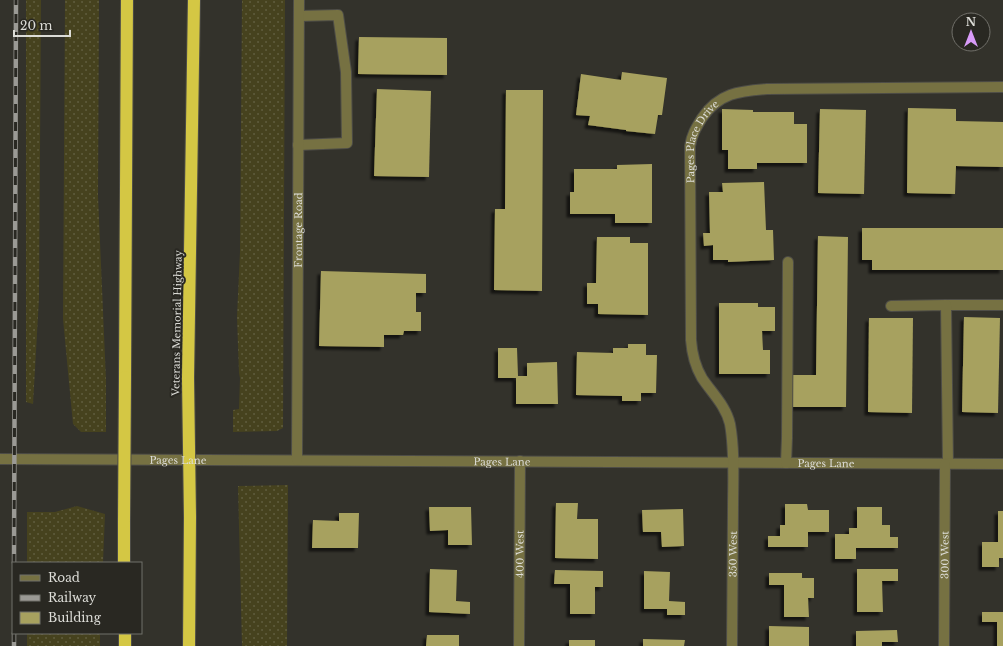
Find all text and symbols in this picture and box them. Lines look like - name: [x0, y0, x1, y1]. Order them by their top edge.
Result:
- scale bar: [14, 12, 70, 38]
- north arrow: [951, 12, 991, 52]
- text: N: [966, 15, 977, 29]
- text: 20 m: [20, 18, 52, 33]
- street label: Pages Place Drive: [683, 97, 721, 183]
- street label: Frontage Road: [291, 192, 305, 268]
- street label: Veterans Memorial Highway: [169, 249, 185, 397]
- street label: Pages Lane: [150, 453, 207, 467]
- street label: Pages Lane: [474, 455, 531, 468]
- street label: Pages Lane: [798, 456, 855, 470]
- street label: 400 West: [513, 530, 526, 578]
- street label: 350 West: [726, 531, 739, 577]
- street label: 300 West: [938, 531, 951, 579]
- legend: [12, 562, 142, 634]
- text: Road: [48, 570, 80, 585]
- text: Railway: [48, 590, 97, 605]
- text: Building: [48, 610, 102, 625]

